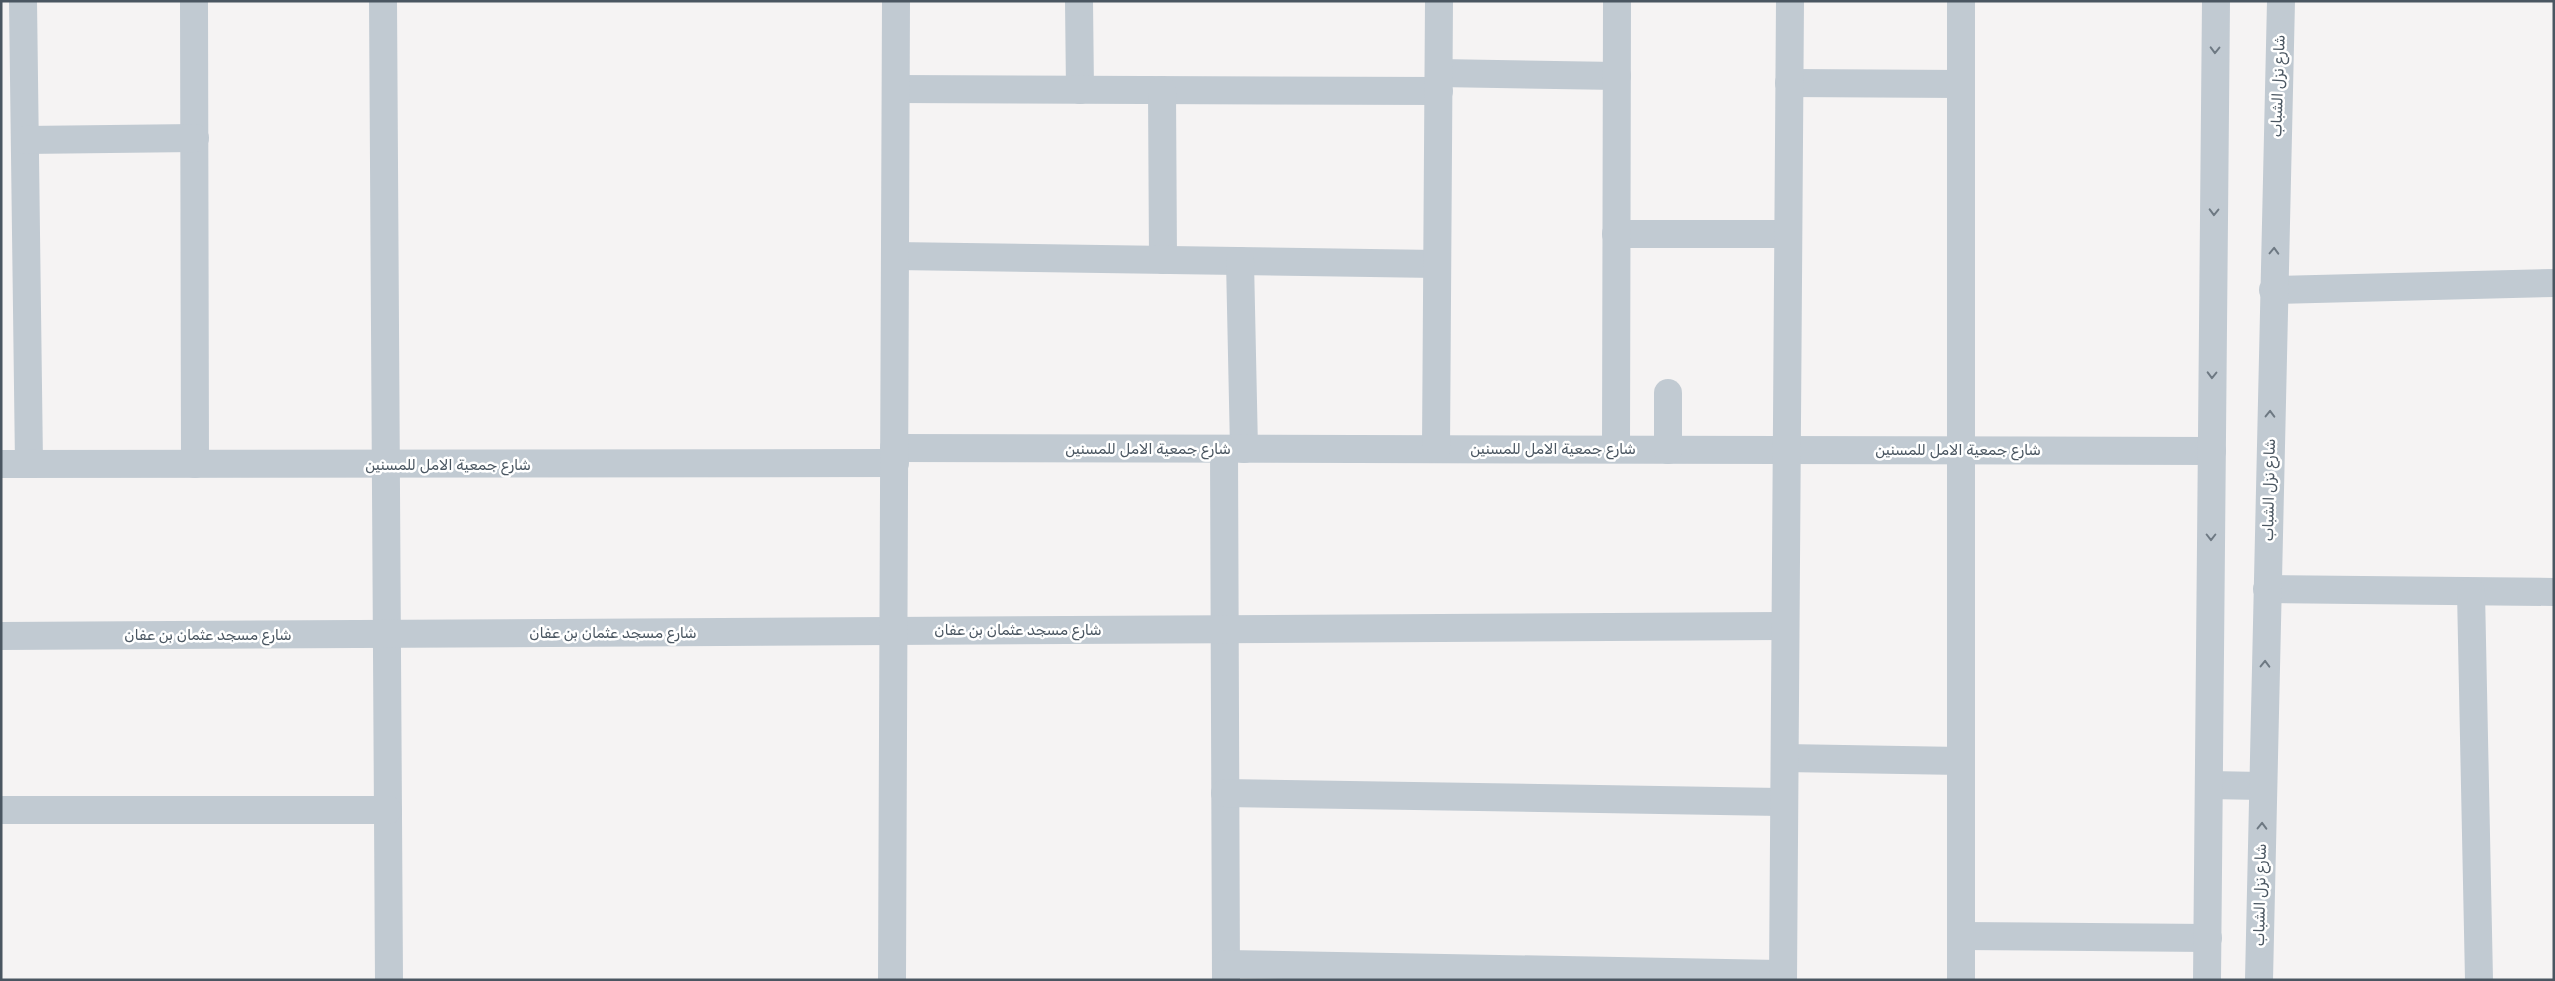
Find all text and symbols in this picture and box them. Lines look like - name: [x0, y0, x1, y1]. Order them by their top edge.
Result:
- street label: شارع نزل الشباب: [2267, 34, 2291, 138]
- one-way arrow: [2210, 46, 2220, 54]
- one-way arrow: [2209, 209, 2219, 217]
- one-way arrow: [2268, 247, 2279, 255]
- one-way arrow: [2207, 372, 2217, 379]
- one-way arrow: [2265, 409, 2275, 417]
- street label: شارع نزل الشباب: [2259, 438, 2281, 542]
- street label: شارع جمعية الامل للمسنين: [1065, 440, 1231, 460]
- street label: شارع جمعية الامل للمسنين: [1470, 440, 1636, 460]
- street label: شارع جمعية الامل للمسنين: [1875, 441, 2041, 461]
- street label: شارع جمعية الامل للمسنين: [365, 456, 531, 476]
- one-way arrow: [2206, 534, 2216, 542]
- street label: شارع مسجد عثمان بن عفان: [934, 621, 1102, 641]
- street label: شارع مسجد عثمان بن عفان: [529, 624, 697, 644]
- street label: شارع مسجد عثمان بن عفان: [124, 626, 292, 646]
- one-way arrow: [2260, 659, 2270, 667]
- one-way arrow: [2256, 822, 2267, 830]
- street label: شارع نزل الشباب: [2250, 843, 2272, 947]

